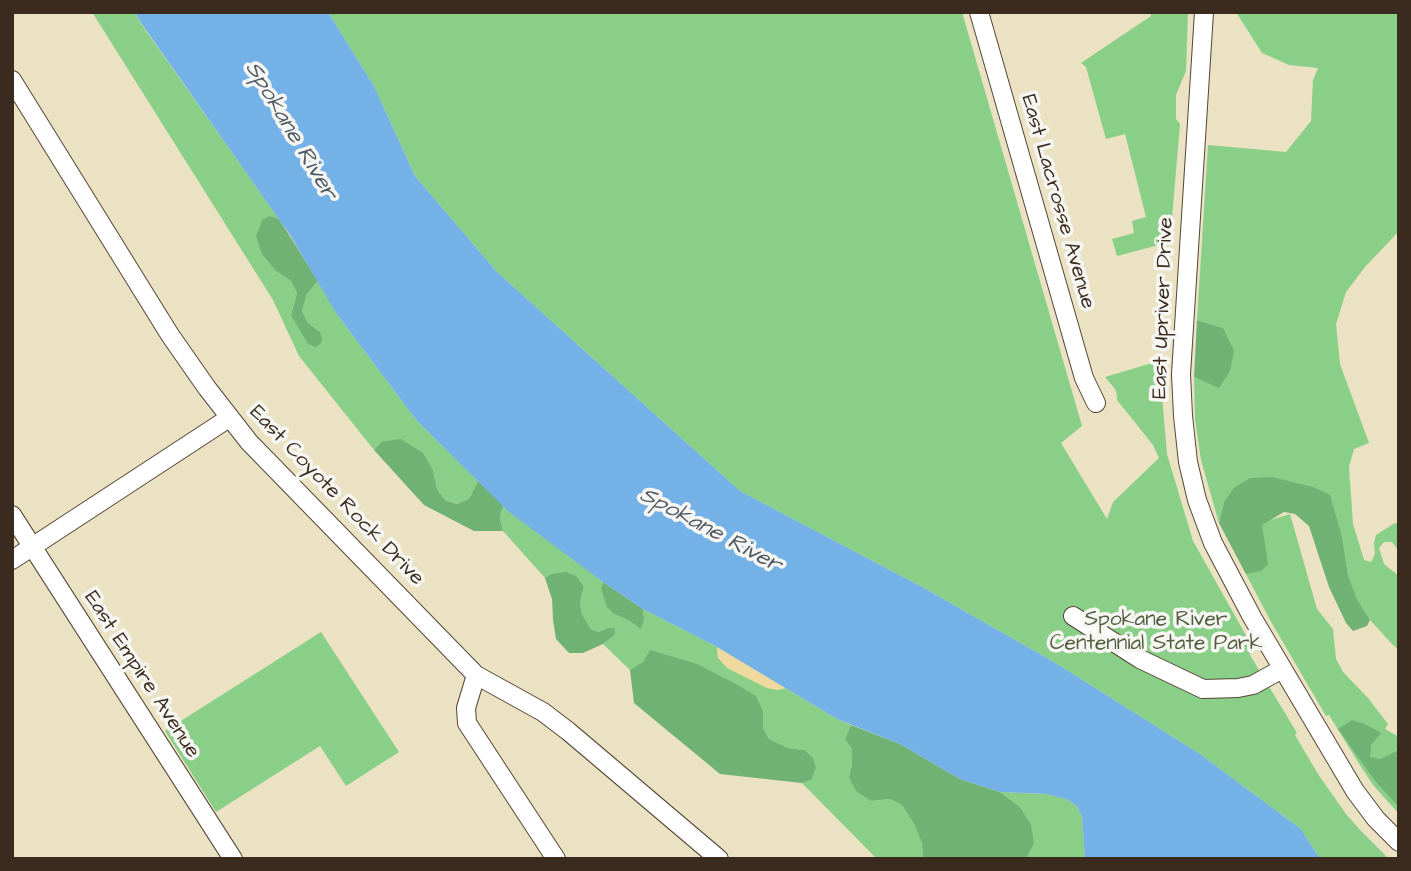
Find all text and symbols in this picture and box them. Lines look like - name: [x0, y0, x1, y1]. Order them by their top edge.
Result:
- water label: Spokane River: [238, 57, 342, 205]
- street label: East Lacrosse Avenue: [1014, 92, 1100, 312]
- street label: East Upriver Drive: [1148, 217, 1180, 399]
- street label: East Coyote Rock Drive: [243, 401, 429, 591]
- water label: Spokane River: [634, 482, 786, 580]
- street label: East Empire Avenue: [78, 587, 204, 763]
- park label: Spokane River Centennial State Park: [1050, 608, 1262, 658]

